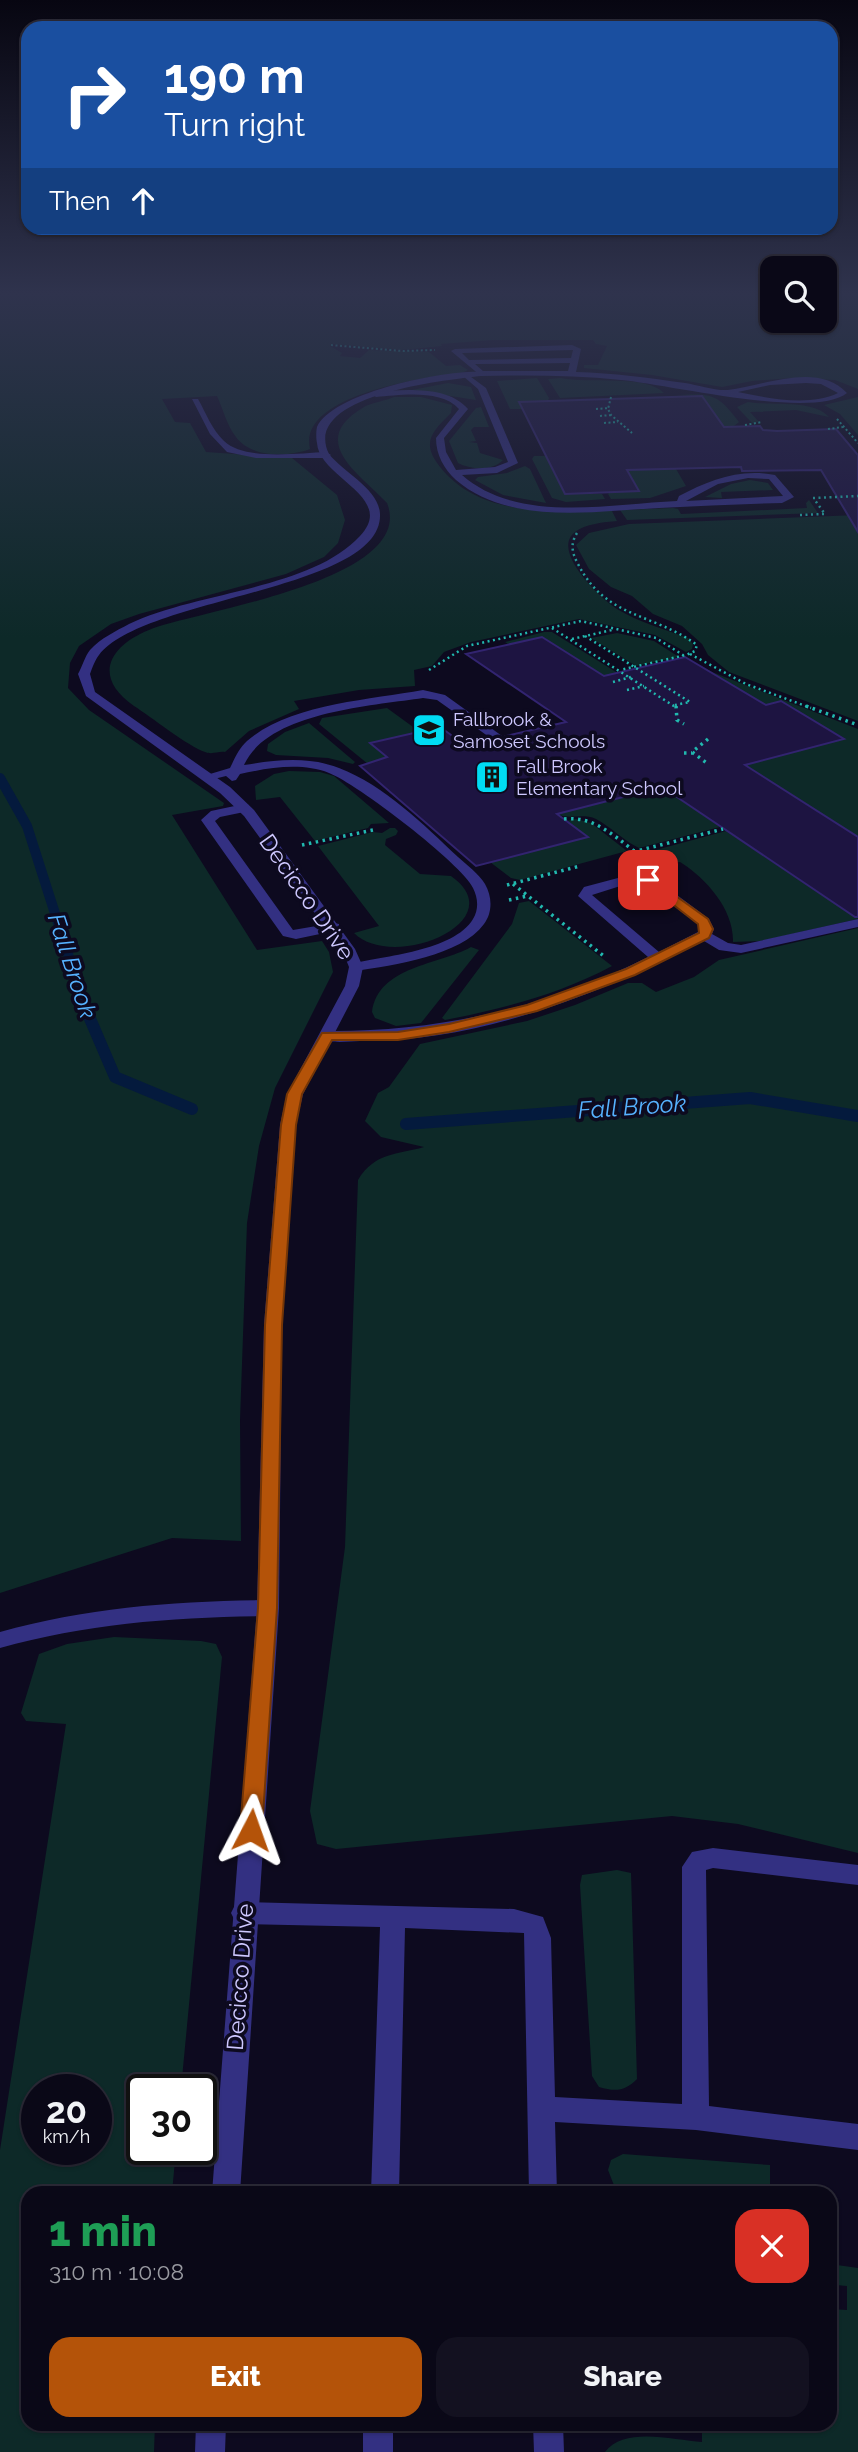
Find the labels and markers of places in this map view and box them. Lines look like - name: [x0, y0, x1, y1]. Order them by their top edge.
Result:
- place label: Fallbrook & Samoset Schools: [453, 708, 605, 752]
- school or university icon: Fallbrook & Samoset Schools: [410, 711, 448, 749]
- place label: Fall Brook Elementary School: [516, 755, 683, 799]
- building icon: Fall Brook Elementary School: [473, 758, 511, 796]
- pin: [618, 850, 678, 910]

